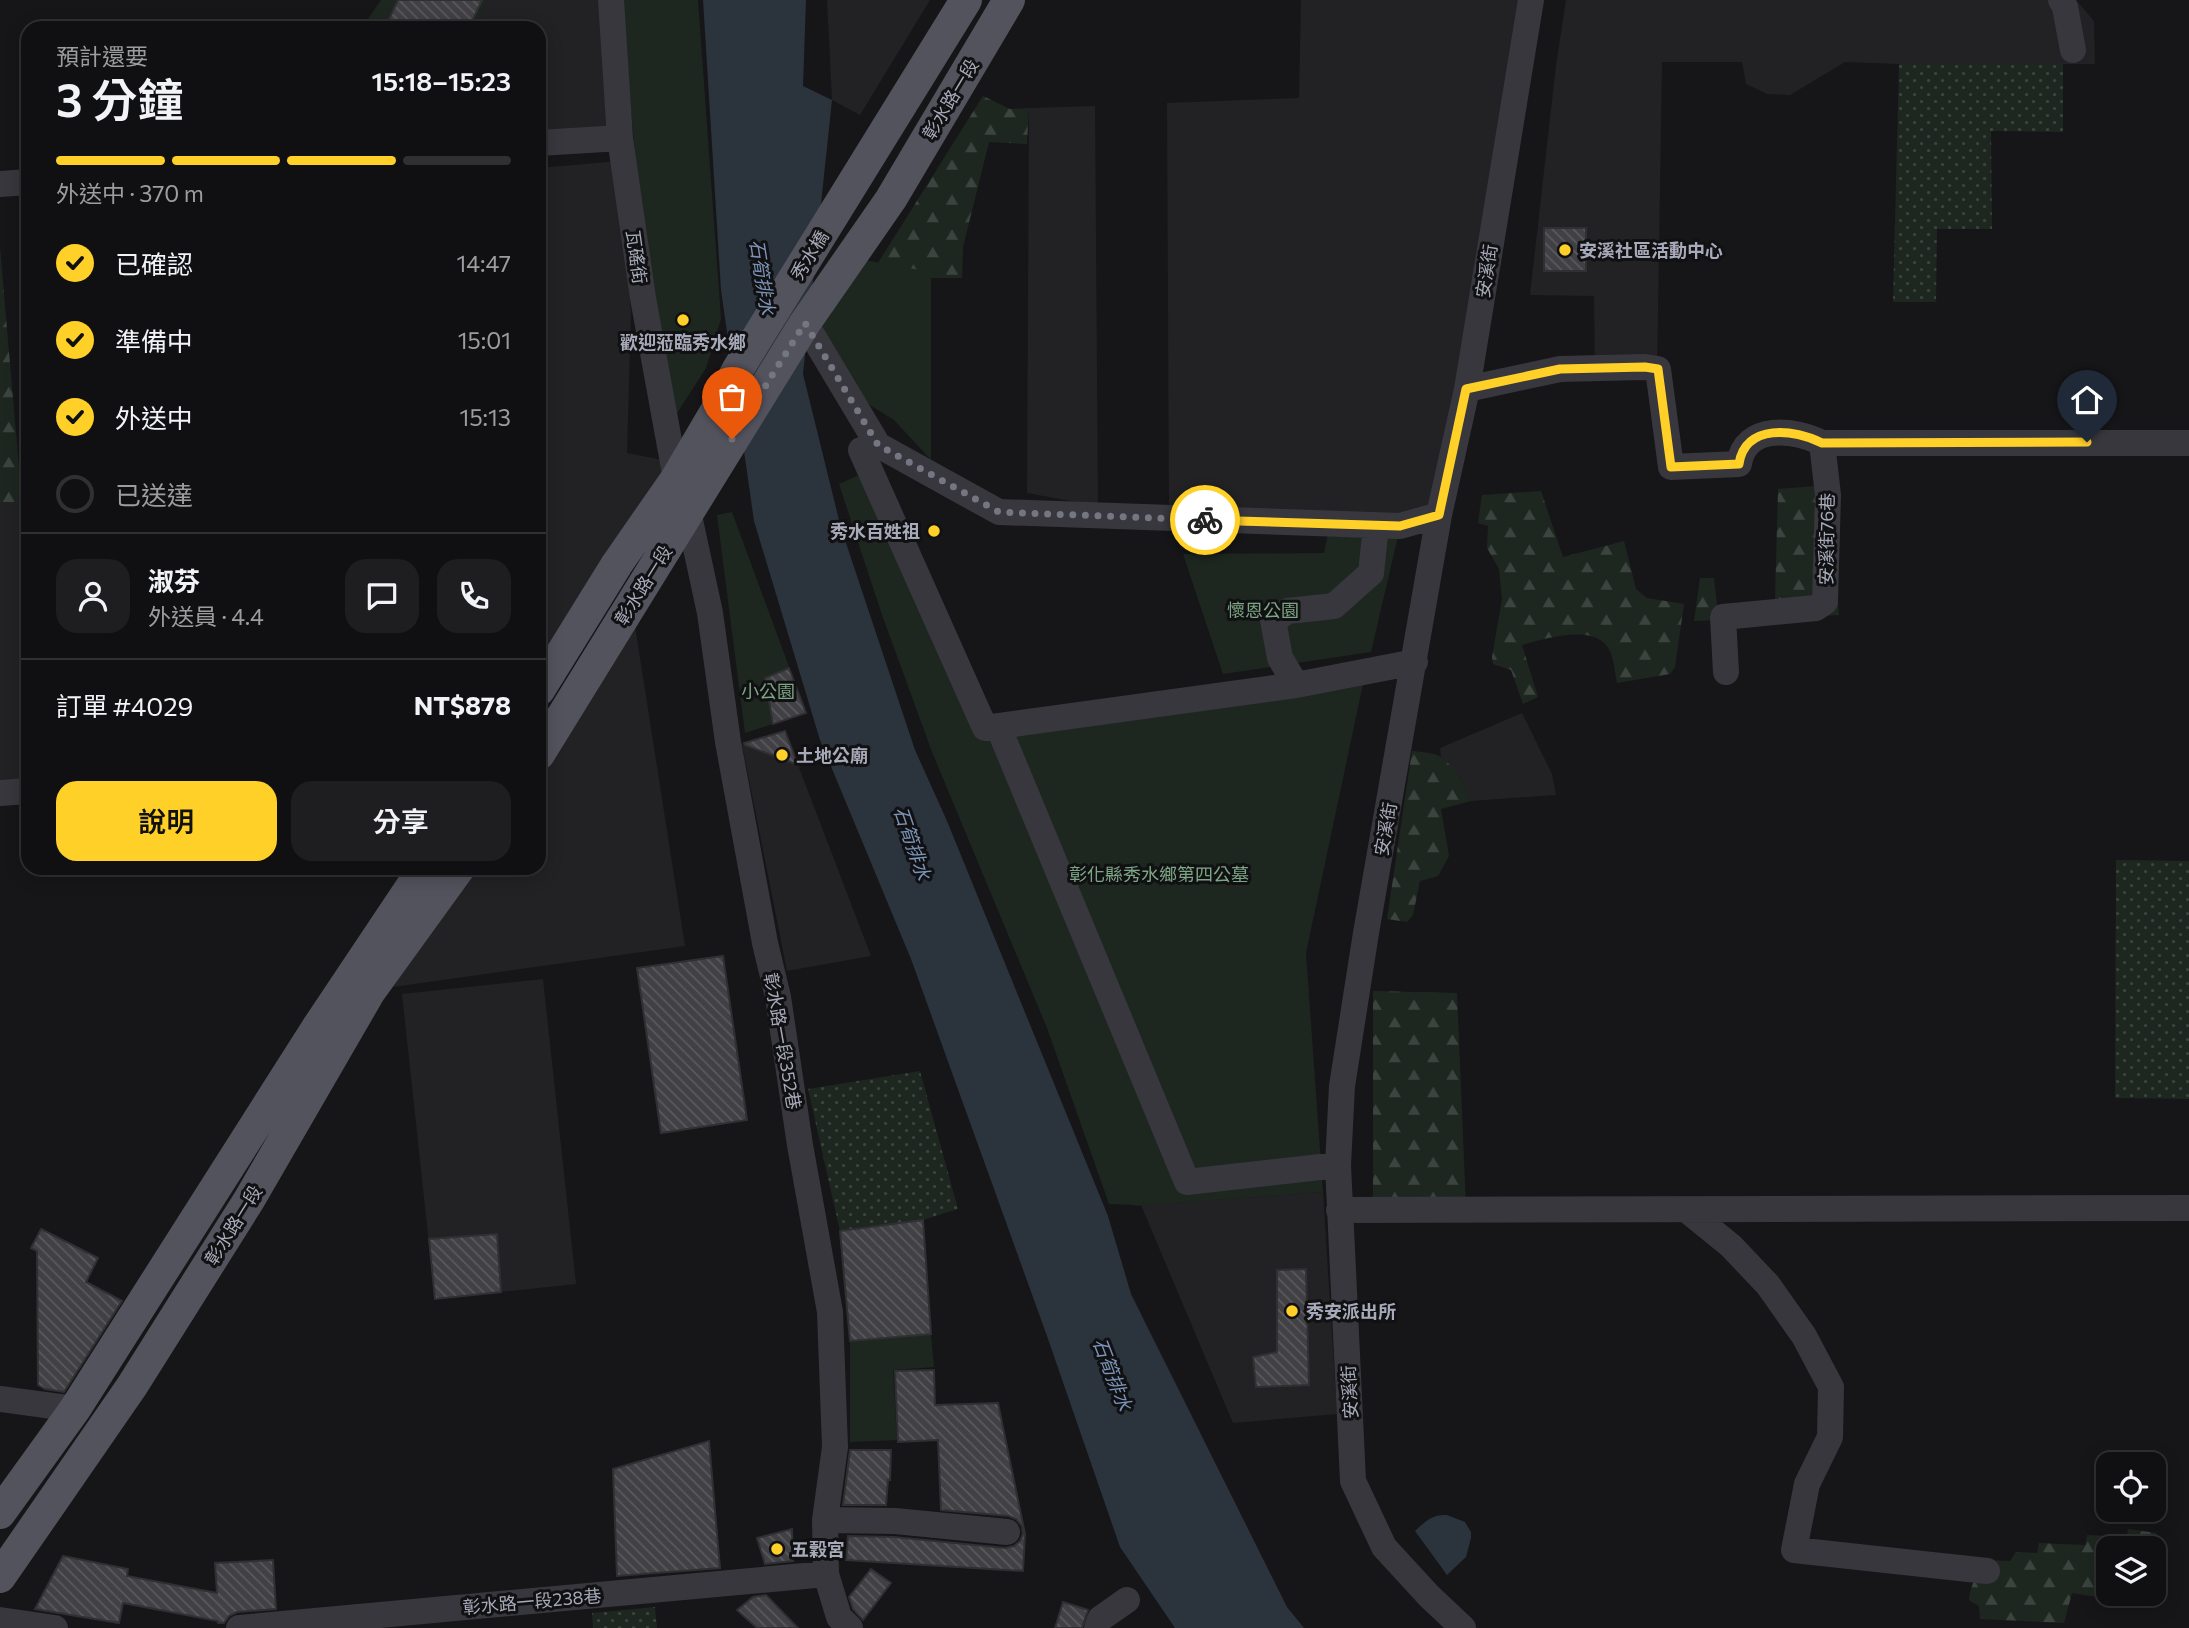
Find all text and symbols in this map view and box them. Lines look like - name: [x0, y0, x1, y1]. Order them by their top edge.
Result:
- text: 預計還要: [56, 42, 148, 70]
- street label: 彰水路一段: [917, 55, 983, 143]
- text: 15:18–15:23: [371, 65, 511, 96]
- text: 3 分鐘: [56, 70, 183, 126]
- text: 外送中 · 370 m: [56, 179, 204, 207]
- street label: 秀水橋: [785, 226, 833, 284]
- street label: 瓦磘街: [622, 229, 652, 285]
- water label: 石筍排水: [746, 238, 780, 317]
- place label: 安溪社區活動中心: [1579, 239, 1723, 261]
- marker: 安溪社區活動中心: [1557, 242, 1573, 258]
- street label: 安溪街: [1471, 243, 1501, 299]
- icon: check: [56, 244, 94, 282]
- text: 已確認: [115, 248, 193, 279]
- text: 14:47: [456, 249, 511, 277]
- marker: 歡迎蒞臨秀水鄉: [675, 312, 691, 328]
- icon: check: [56, 321, 94, 359]
- text: 準備中: [115, 325, 193, 356]
- text: 15:01: [458, 326, 511, 354]
- place label: 歡迎蒞臨秀水鄉: [620, 331, 746, 353]
- pin: [702, 367, 762, 439]
- pin: [2057, 370, 2117, 442]
- icon: bag: [713, 378, 751, 416]
- icon: home: [2068, 381, 2106, 419]
- icon: check: [56, 398, 94, 436]
- text: 外送中: [115, 402, 193, 433]
- text: 15:13: [460, 403, 511, 431]
- text: 已送達: [115, 479, 193, 510]
- courier: [1170, 485, 1240, 555]
- street label: 安溪街76巷: [1814, 493, 1838, 585]
- icon: bike: [1186, 501, 1224, 539]
- place label: 秀水百姓祖: [830, 520, 920, 542]
- marker: 秀水百姓祖: [926, 523, 942, 539]
- street label: 彰水路一段: [610, 541, 676, 629]
- button: person: [56, 559, 130, 633]
- button: chat: [345, 559, 419, 633]
- button: phone: [437, 559, 511, 633]
- text: 淑芬: [148, 565, 200, 596]
- park label: 懷恩公園: [1227, 599, 1299, 621]
- text: 外送員 · 4.4: [148, 602, 264, 630]
- park label: 小公園: [741, 680, 795, 702]
- text: NT$878: [414, 689, 511, 720]
- text: 訂單 #4029: [56, 690, 193, 721]
- place label: 土地公廟: [796, 744, 868, 766]
- marker: 土地公廟: [774, 747, 790, 763]
- button: 說明: [56, 781, 277, 861]
- button: 分享: [291, 781, 511, 861]
- street label: 安溪街: [1369, 801, 1401, 857]
- water label: 石筍排水: [890, 803, 937, 884]
- park label: 彰化縣秀水鄉第四公墓: [1069, 863, 1249, 885]
- street label: 彰水路一段352巷: [760, 971, 806, 1111]
- street label: 彰水路一段: [200, 1181, 266, 1269]
- place label: 秀安派出所: [1306, 1300, 1396, 1322]
- marker: 秀安派出所: [1284, 1303, 1300, 1319]
- water label: 石筍排水: [1089, 1334, 1138, 1415]
- street label: 安溪街: [1337, 1364, 1361, 1420]
- map controls: [2096, 1452, 2166, 1606]
- button: locate: [2096, 1452, 2166, 1522]
- button: layers: [2096, 1536, 2166, 1606]
- place label: 五穀宮: [791, 1538, 845, 1560]
- marker: 五穀宮: [769, 1541, 785, 1557]
- street label: 彰水路一段238巷: [462, 1584, 602, 1618]

